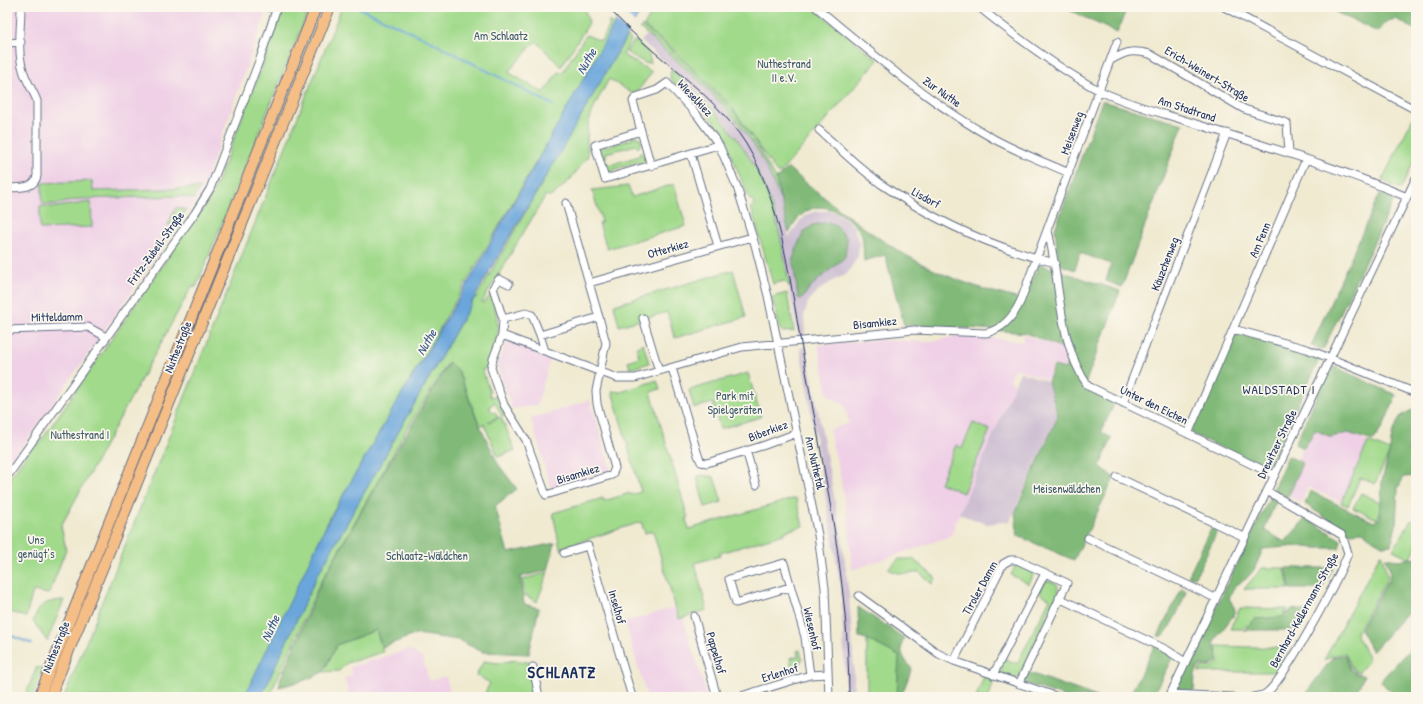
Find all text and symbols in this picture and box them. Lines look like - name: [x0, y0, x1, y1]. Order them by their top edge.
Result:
- park label: Am Schlaatz: [474, 27, 528, 44]
- street label: Erich-Weinert-Straße: [1162, 42, 1253, 106]
- water label: Nuthe: [571, 44, 601, 77]
- park label: Nuthestrand II e.V.: [757, 55, 811, 86]
- street label: Zur Nuthe: [920, 72, 965, 111]
- street label: Wieselkiez: [674, 75, 717, 120]
- street label: Am Stadtrand: [1156, 91, 1218, 126]
- street label: Meisenweg: [1056, 109, 1087, 157]
- street label: Lisdorf: [909, 183, 944, 213]
- street label: Fritz-Zubeil-Straße: [122, 207, 188, 289]
- street label: Am Fenn: [1245, 219, 1275, 260]
- street label: Käuzchenweg: [1146, 234, 1183, 293]
- street label: Otterkiez: [645, 235, 690, 262]
- street label: Mitteldamm: [31, 308, 83, 325]
- street label: Bisamkiez: [852, 312, 898, 333]
- street label: Nuthestraße: [159, 318, 196, 375]
- water label: Nuthe: [411, 325, 441, 358]
- district label: WALDSTADT I: [1242, 380, 1316, 398]
- street label: Unter den Eichen: [1117, 381, 1191, 428]
- park label: Park mit Spielgeräten: [707, 387, 763, 418]
- street label: Drewitzer Straße: [1253, 406, 1301, 481]
- street label: Biberkiez: [746, 416, 790, 445]
- park label: Nuthestrand I: [51, 426, 109, 443]
- street label: Am Nuthetal: [801, 435, 830, 492]
- street label: Bisamkiez: [554, 459, 601, 488]
- park label: Meisenwäldchen: [1033, 480, 1101, 497]
- park label: Uns genügt’s: [17, 531, 55, 562]
- park label: Schlaatz-Wäldchen: [386, 547, 468, 564]
- street label: Bernhard-Kellermann-Straße: [1265, 549, 1342, 670]
- street label: Tiroler Damm: [958, 557, 1002, 618]
- street label: Inselhof: [604, 588, 631, 627]
- street label: Wiesenhof: [799, 606, 826, 653]
- water label: Nuthe: [256, 611, 284, 644]
- street label: Nuthestraße: [37, 618, 74, 675]
- street label: Pappelhof: [702, 630, 731, 676]
- street label: Erlenhof: [759, 659, 801, 686]
- district label: SCHLAATZ: [528, 661, 596, 683]

